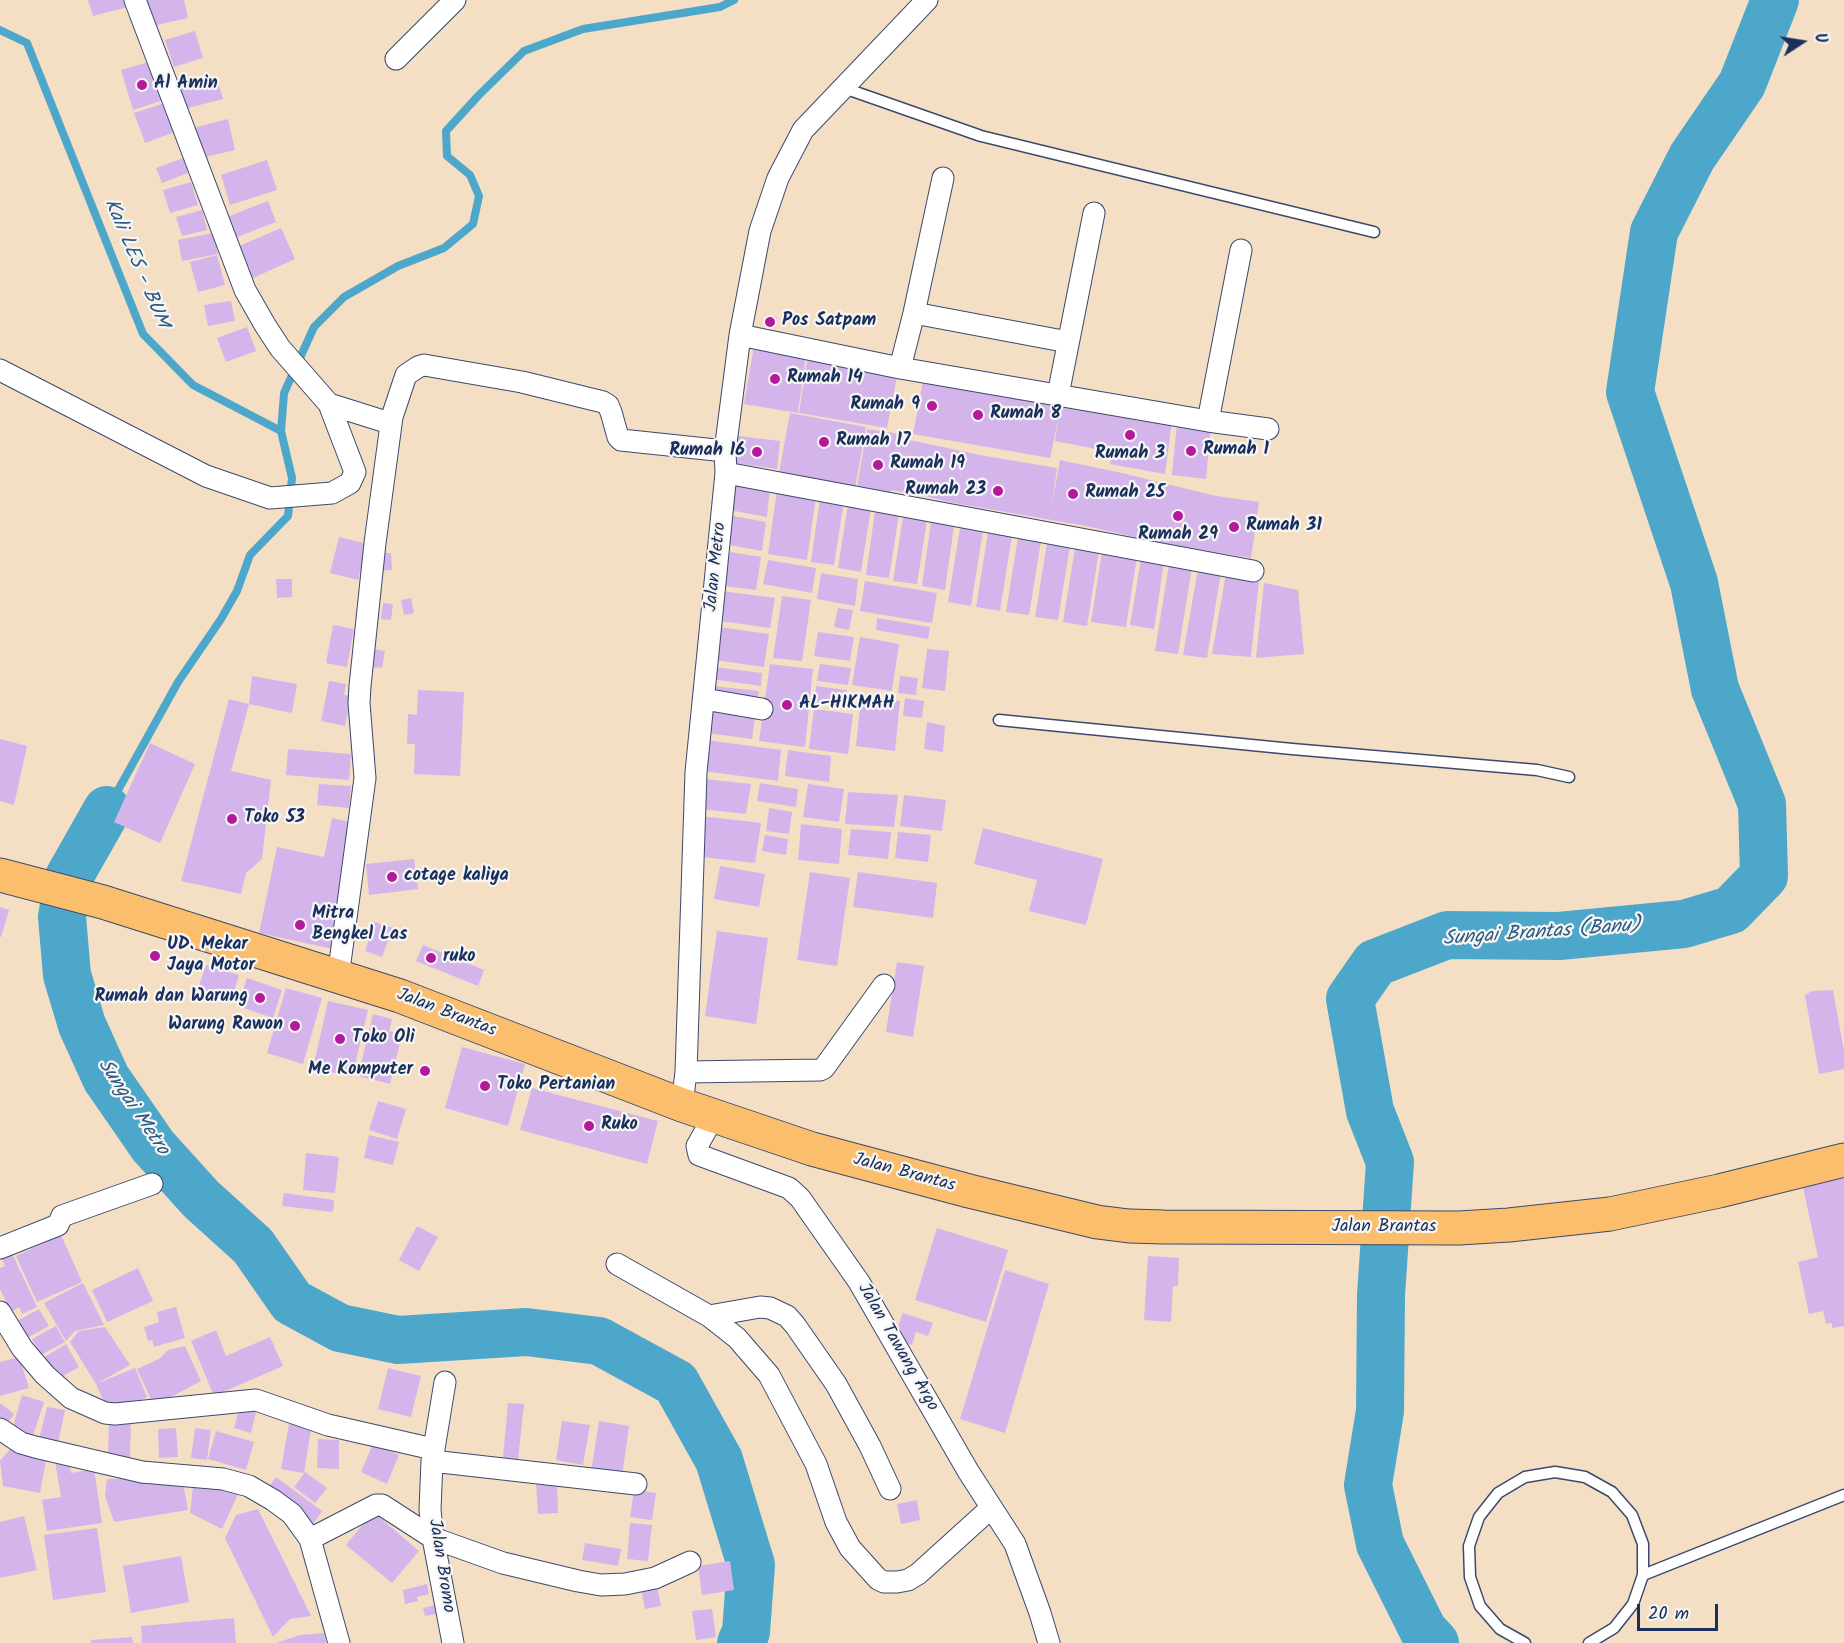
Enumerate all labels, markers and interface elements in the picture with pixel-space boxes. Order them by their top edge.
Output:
north arrow [1772,12,1832,72]
text: U [1807,31,1833,45]
place label: Al Amin [154,74,218,96]
marker: Al Amin [135,78,149,92]
water label: Kali LES - BUM [97,196,173,332]
place label: Pos Satpam [782,311,876,333]
marker: Pos Satpam [763,315,777,329]
place label: Rumah 14 [787,368,863,390]
marker: Rumah 14 [768,372,782,386]
place label: Rumah 9 [850,395,920,417]
marker: Rumah 9 [925,399,939,413]
place label: Rumah 8 [990,404,1061,426]
marker: Rumah 8 [971,408,985,422]
marker: Rumah 3 [1123,428,1137,442]
place label: Rumah 17 [836,431,910,453]
marker: Rumah 17 [817,435,831,449]
place label: Rumah 1 [1203,440,1269,462]
place label: Rumah 16 [669,441,745,463]
place label: Rumah 3 [1095,444,1165,466]
marker: Rumah 1 [1184,444,1198,458]
marker: Rumah 16 [750,445,764,459]
place label: Rumah 19 [890,454,965,476]
marker: Rumah 19 [871,458,885,472]
place label: Rumah 23 [905,480,986,502]
place label: Rumah 25 [1085,483,1165,505]
marker: Rumah 23 [991,484,1005,498]
marker: Rumah 25 [1066,487,1080,501]
marker: Rumah 29 [1171,509,1185,523]
place label: Rumah 31 [1246,516,1322,538]
marker: Rumah 31 [1227,520,1241,534]
street label: Jalan Metro [702,521,732,613]
place label: Rumah 29 [1138,525,1218,547]
place label: AL-HIKMAH [799,694,895,716]
marker: AL-HIKMAH [780,698,794,712]
place label: Toko 53 [244,808,305,830]
marker: Toko 53 [225,812,239,826]
place label: cotage kaliya [404,866,509,888]
marker: cotage kaliya [385,870,399,884]
place label: Mitra Bengkel Las [312,904,407,946]
water label: Sungai Brantas (Banu) [1443,915,1641,953]
marker: Mitra Bengkel Las [293,918,307,932]
place label: UD. Mekar Jaya Motor [167,935,255,978]
place label: ruko [443,947,475,969]
marker: UD. Mekar Jaya Motor [148,949,162,963]
marker: ruko [424,951,438,965]
street label: Jalan Brantas [393,985,499,1043]
place label: Rumah dan Warung [94,987,248,1009]
marker: Rumah dan Warung [253,991,267,1005]
place label: Warung Rawon [168,1015,283,1037]
marker: Warung Rawon [288,1019,302,1033]
place label: Toko Oli [352,1028,415,1050]
marker: Toko Oli [333,1032,347,1046]
water label: Sungai Metro [91,1055,173,1161]
place label: Me Komputer [308,1060,413,1082]
marker: Me Komputer [418,1064,432,1078]
place label: Toko Pertanian [497,1075,615,1097]
marker: Toko Pertanian [478,1079,492,1093]
place label: Ruko [601,1115,638,1137]
marker: Ruko [582,1119,596,1133]
street label: Jalan Brantas [850,1150,958,1198]
street label: Jalan Brantas [1331,1217,1437,1239]
street label: Jalan Tawang Argo [852,1280,942,1416]
street label: Jalan Bromo [422,1518,458,1614]
scale bar [1640,1592,1721,1630]
text: 20 m [1648,1600,1689,1629]

